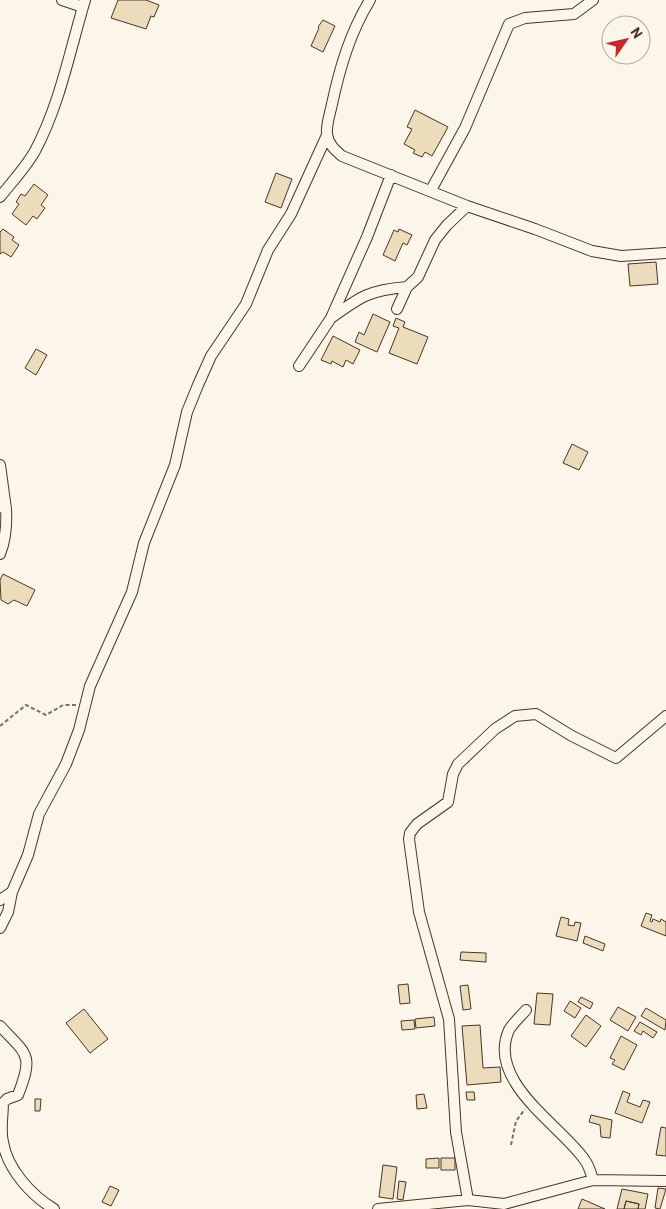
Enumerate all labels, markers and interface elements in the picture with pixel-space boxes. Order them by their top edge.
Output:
north arrow [601,15,651,65]
text: N [628,24,647,41]

